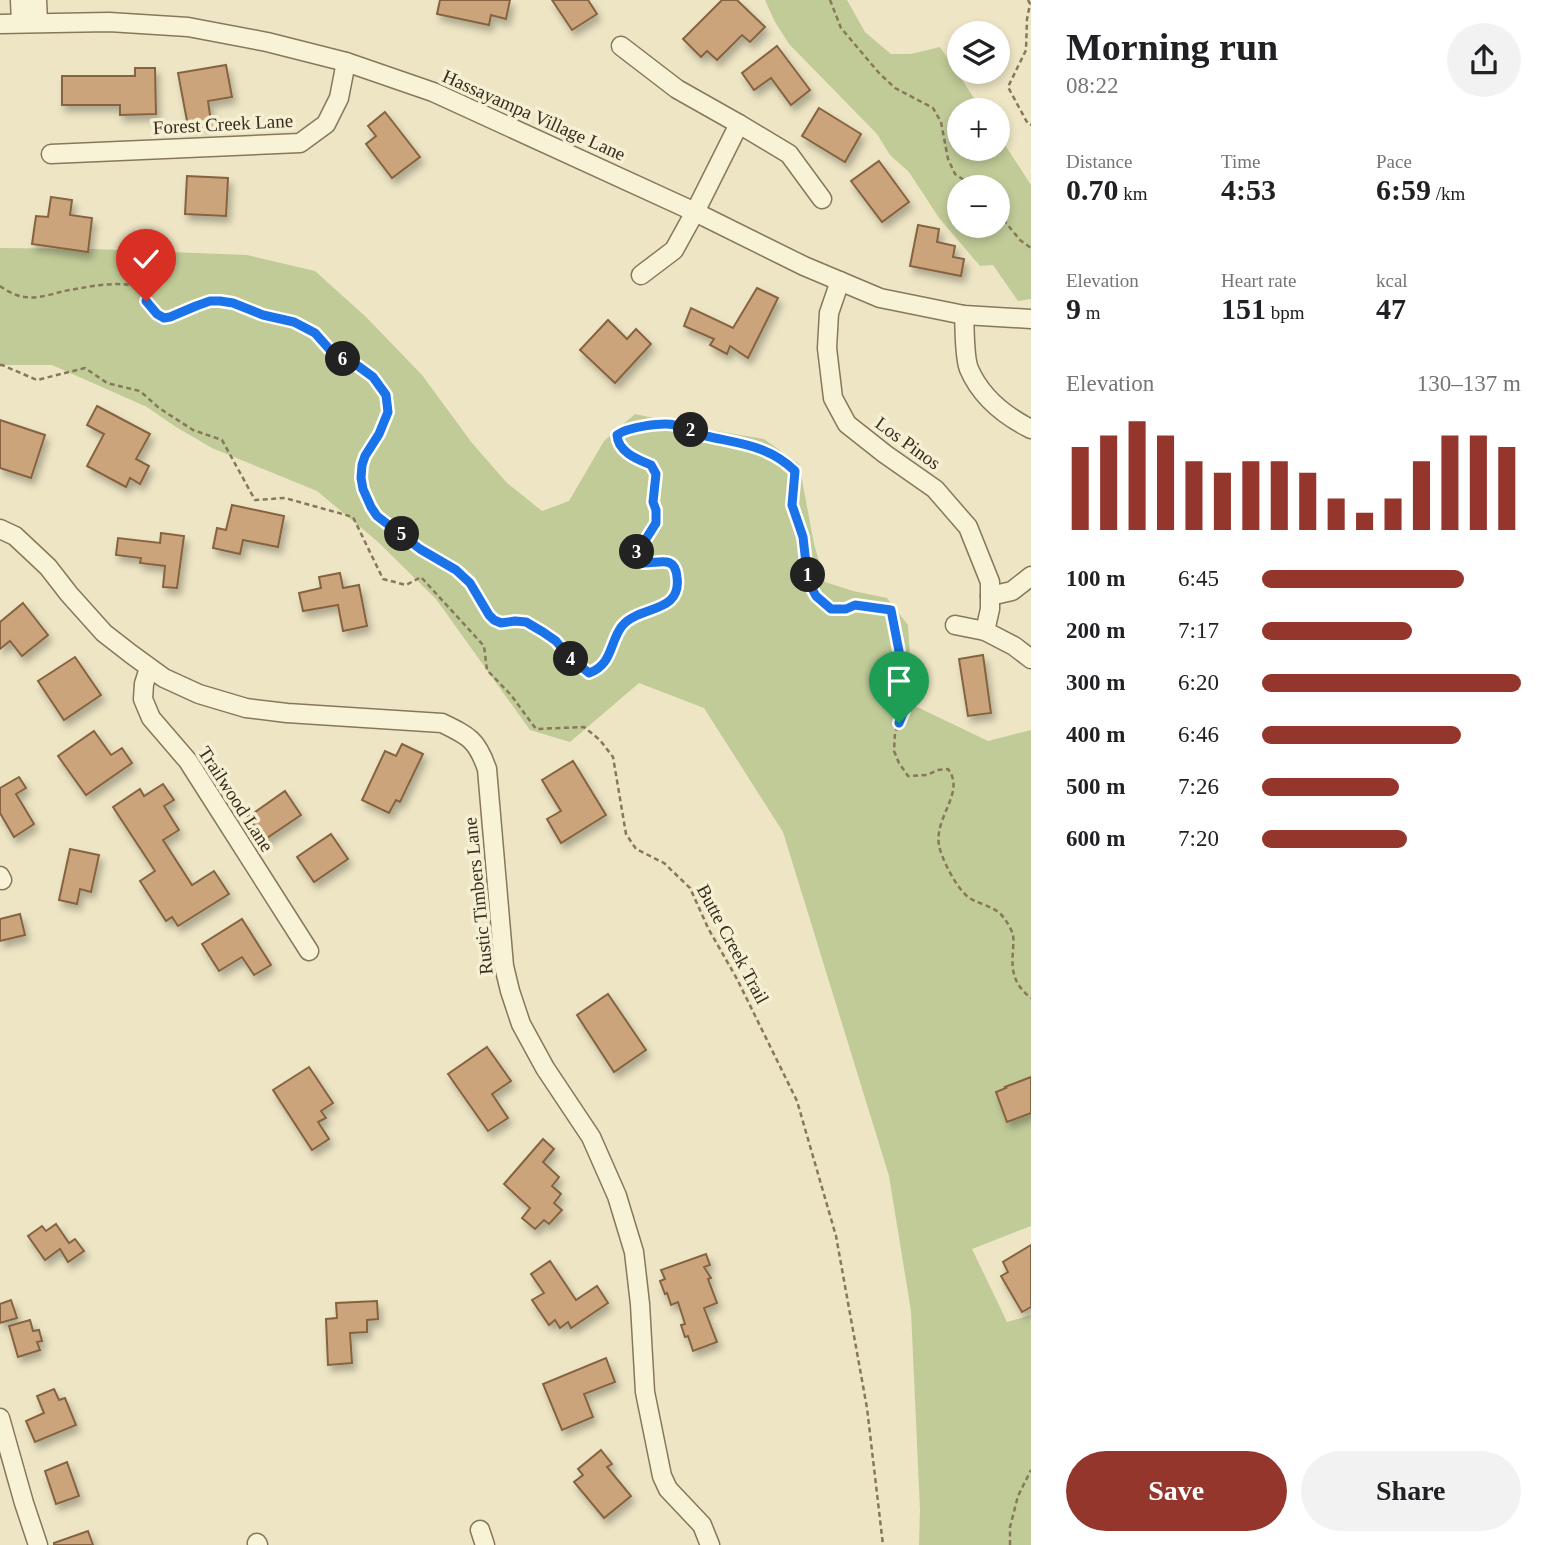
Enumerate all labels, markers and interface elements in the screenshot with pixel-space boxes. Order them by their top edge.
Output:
map controls [947,21,1010,238]
button: layers [947,21,1010,84]
button: share [1447,23,1521,97]
text: Morning run [1066,26,1278,68]
street label: Hassayampa Village Lane [439,65,629,165]
text: 08:22 [1066,73,1118,98]
button: + [947,98,1010,161]
street label: Forest Creek Lane [152,110,294,138]
text: Distance [1066,151,1132,172]
text: Time [1221,151,1260,172]
text: Pace [1376,151,1412,172]
text: 0.70 [1066,173,1119,206]
text: 4:53 [1221,173,1276,206]
text: 6:59 [1376,173,1431,206]
button: − [947,175,1010,238]
text: km [1119,183,1148,204]
text: /km [1431,183,1465,204]
pin [116,229,176,301]
icon: check [127,240,165,278]
text: Elevation [1066,270,1139,291]
text: Heart rate [1221,270,1296,291]
text: kcal [1376,270,1408,291]
text: 9 [1066,292,1081,325]
text: 151 [1221,292,1266,325]
text: 47 [1376,292,1406,325]
text: m [1081,302,1101,323]
text: bpm [1266,302,1305,323]
pin: 6 [326,342,360,376]
text: 6 [338,348,347,369]
text: Elevation [1066,371,1154,396]
text: 130–137 m [1417,371,1521,396]
pin: 2 [674,412,708,448]
street label: Los Pinos [871,412,945,474]
text: 2 [686,419,695,440]
pin: 5 [384,516,420,552]
text: 5 [397,523,406,544]
pin: 3 [620,534,654,570]
text: 3 [632,541,641,562]
pin: 1 [790,558,826,592]
text: 1 [803,564,812,585]
text: 100 m [1066,566,1125,591]
text: 6:45 [1178,566,1219,591]
text: 200 m [1066,618,1125,643]
text: 7:17 [1178,618,1219,643]
pin: 4 [554,642,588,676]
text: 4 [566,648,575,669]
pin [869,651,929,723]
icon: arrive [880,662,918,700]
text: 300 m [1066,670,1125,695]
text: 6:20 [1178,670,1219,695]
text: 400 m [1066,722,1125,747]
text: 6:46 [1178,722,1219,747]
street label: Trailwood Lane [194,742,278,856]
text: 500 m [1066,774,1125,799]
text: 7:26 [1178,774,1219,799]
street label: Rustic Timbers Lane [459,816,497,976]
text: 600 m [1066,826,1125,851]
text: 7:20 [1178,826,1219,851]
street label: Butte Creek Trail [693,881,773,1007]
button: Save [1066,1451,1287,1531]
button: Share [1301,1451,1521,1531]

